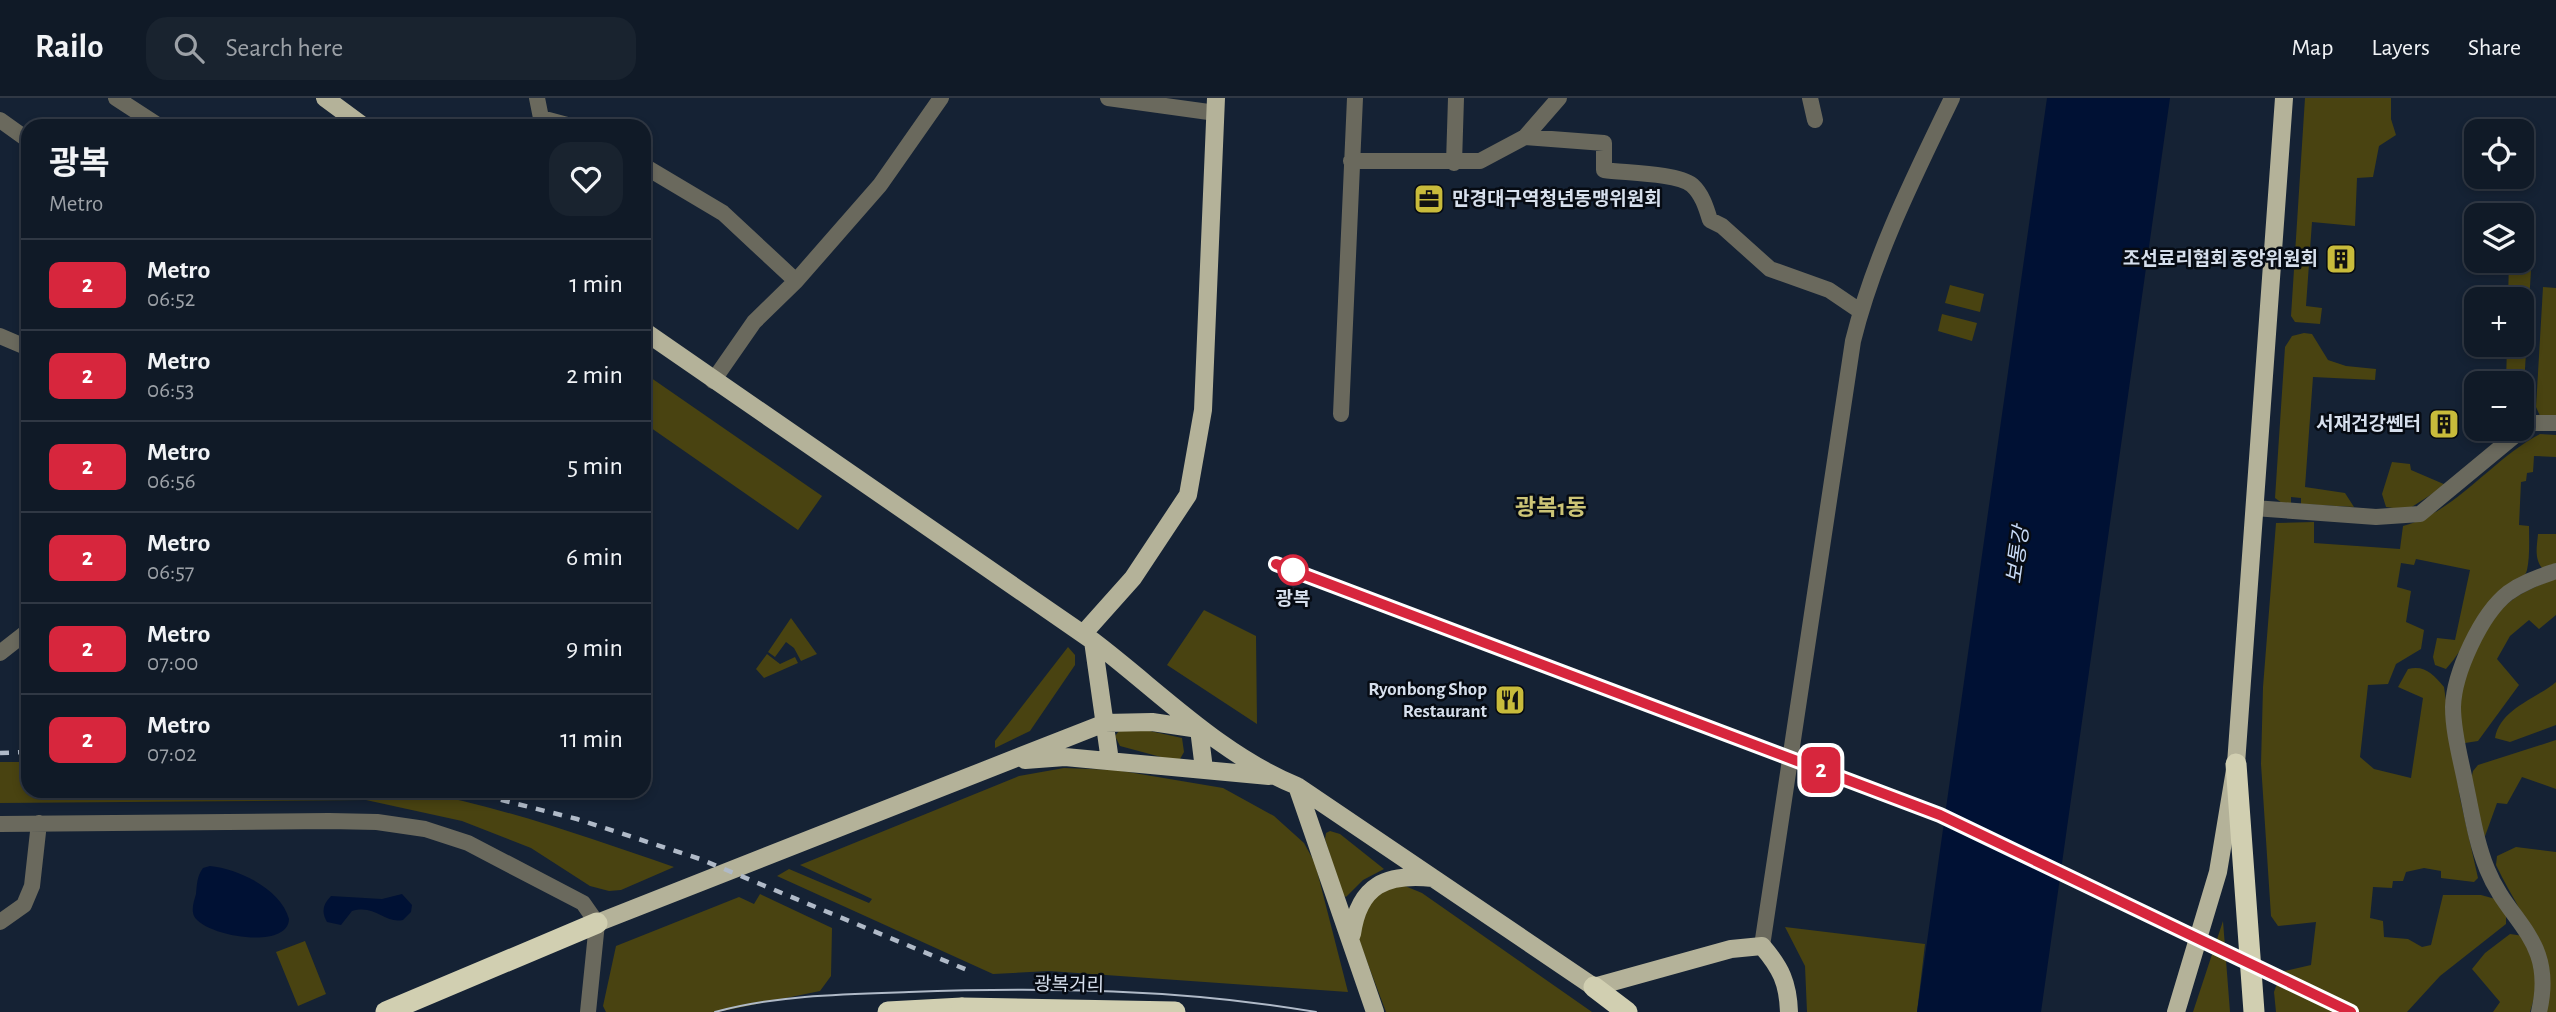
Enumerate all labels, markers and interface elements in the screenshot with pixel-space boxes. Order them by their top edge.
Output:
search box [146,17,636,80]
icon: search [170,29,208,67]
text: Railo [35,31,104,64]
text: Search here [226,35,343,61]
text: Map [2291,36,2333,60]
text: Layers [2371,36,2430,60]
text: Share [2468,36,2521,60]
map controls [2464,119,2534,441]
button: locate [2464,119,2534,189]
button: heart [549,142,623,216]
text: 광복 [49,148,110,181]
office icon: 만경대구역청년동맹위원회 [1412,182,1446,216]
place label: 만경대구역청년동맹위원회 [1452,189,1662,209]
text: Metro [49,193,103,216]
button: layers [2464,203,2534,273]
building icon: 조선료리협회 중앙위원회 [2324,242,2358,276]
place label: 조선료리협회 중앙위원회 [2123,249,2318,269]
text: Metro [147,257,210,283]
text: 1 min [569,271,623,297]
text: 2 [82,273,93,297]
button: + [2464,287,2534,357]
text: 06:52 [147,288,195,311]
text: Metro [147,348,210,374]
text: 2 min [566,362,623,388]
text: 2 [82,364,93,388]
button: − [2464,371,2534,441]
text: 06:53 [147,379,194,402]
building icon: 서재건강쎈터 [2427,407,2461,441]
place label: 서재건강쎈터 [2316,414,2421,434]
text: Metro [147,439,210,465]
text: 5 min [567,453,623,479]
text: 2 [82,455,93,479]
text: 06:56 [147,470,196,493]
district label: 광복1동 [1515,495,1587,520]
water label: 보통강 [2003,522,2033,585]
text: Metro [147,530,210,556]
text: 6 min [566,544,623,570]
text: 2 [82,546,93,570]
marker: 광복 [1278,555,1308,585]
text: 06:57 [147,561,194,584]
place label: 광복 [1276,589,1310,609]
text: Metro [147,621,210,647]
text: 9 min [566,635,623,661]
text: 2 [82,637,93,661]
text: 07:00 [147,652,198,675]
place label: Ryonbong Shop Restaurant [1368,680,1488,721]
restaurant icon: Ryonbong Shop Restaurant [1493,683,1527,717]
text: Metro [147,712,210,738]
text: 11 min [560,726,623,752]
text: 2 [82,728,93,752]
text: 07:02 [147,743,197,766]
line badge: 2 [1798,747,1844,793]
text: 2 [1815,758,1827,782]
street label: 광복거리 [1034,974,1104,995]

